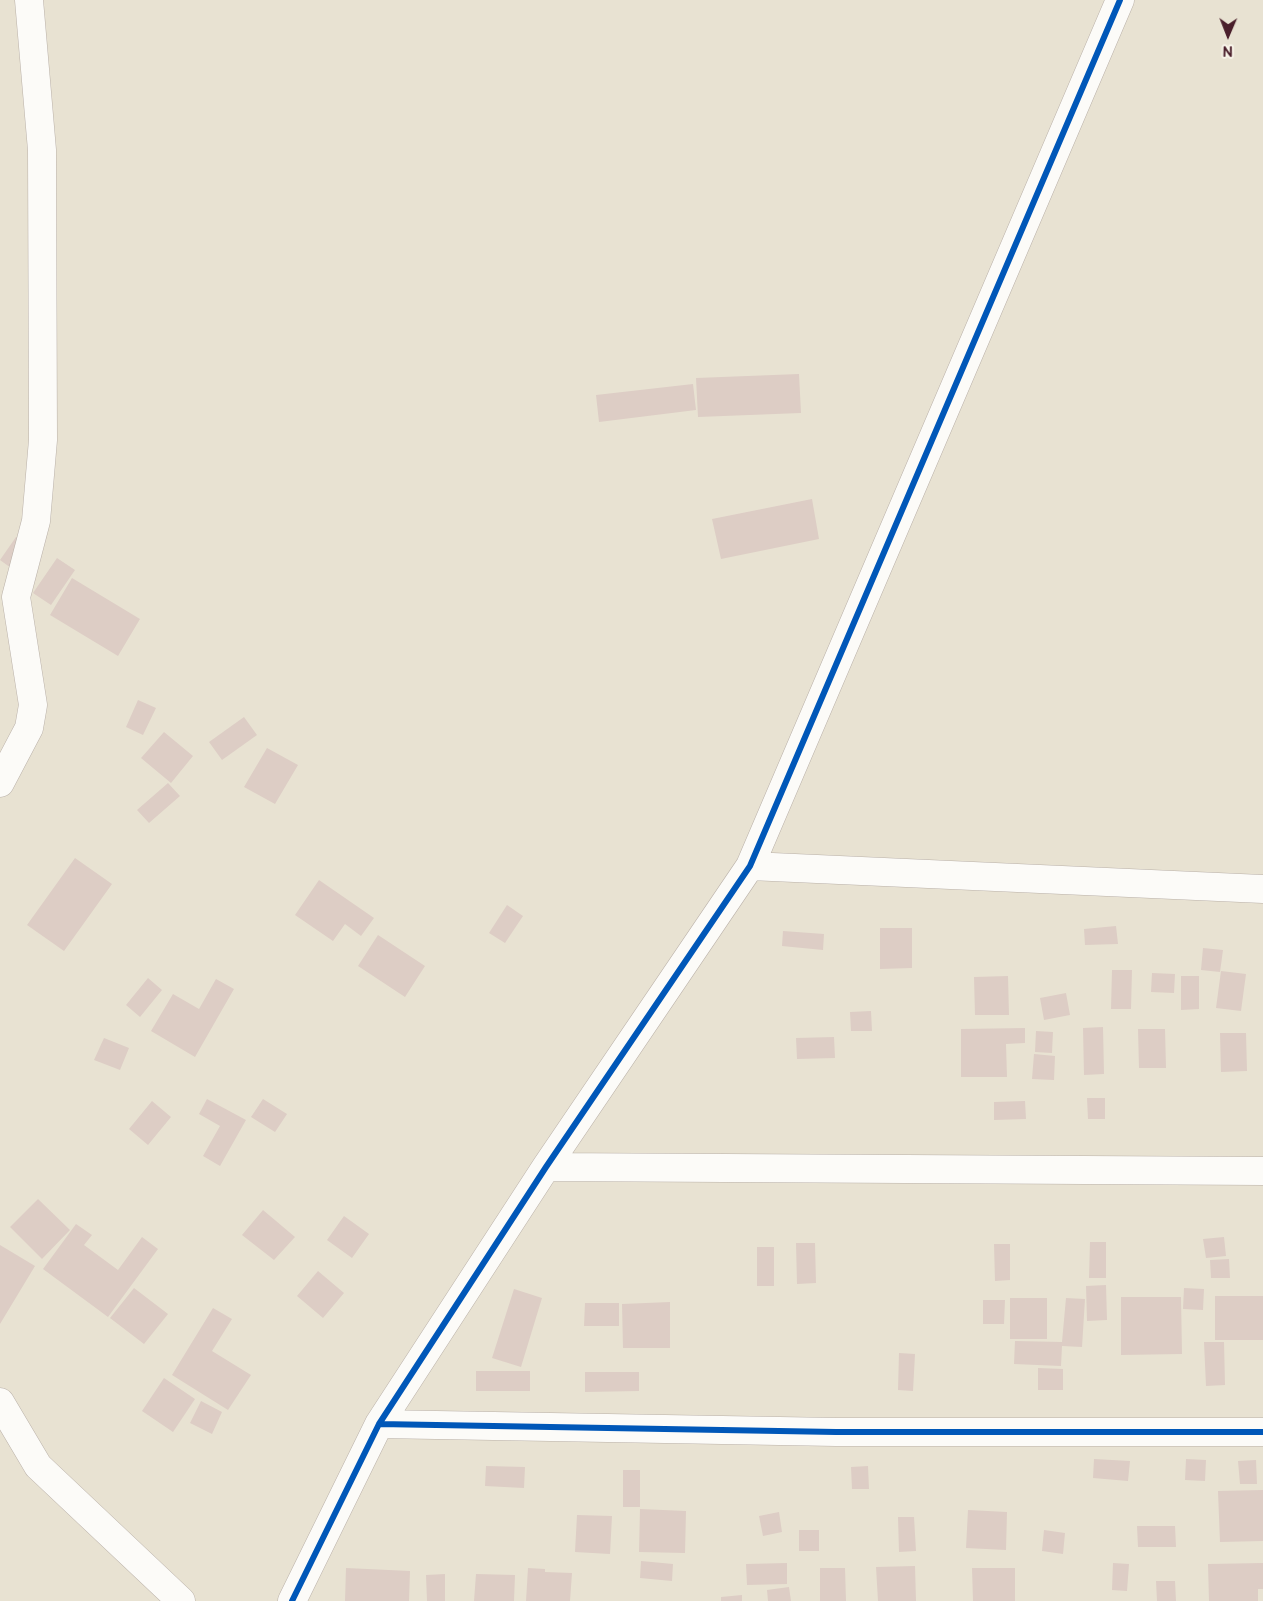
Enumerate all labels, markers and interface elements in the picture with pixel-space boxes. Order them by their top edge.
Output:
north arrow [1203,10,1253,60]
text: N [1222,42,1233,59]

